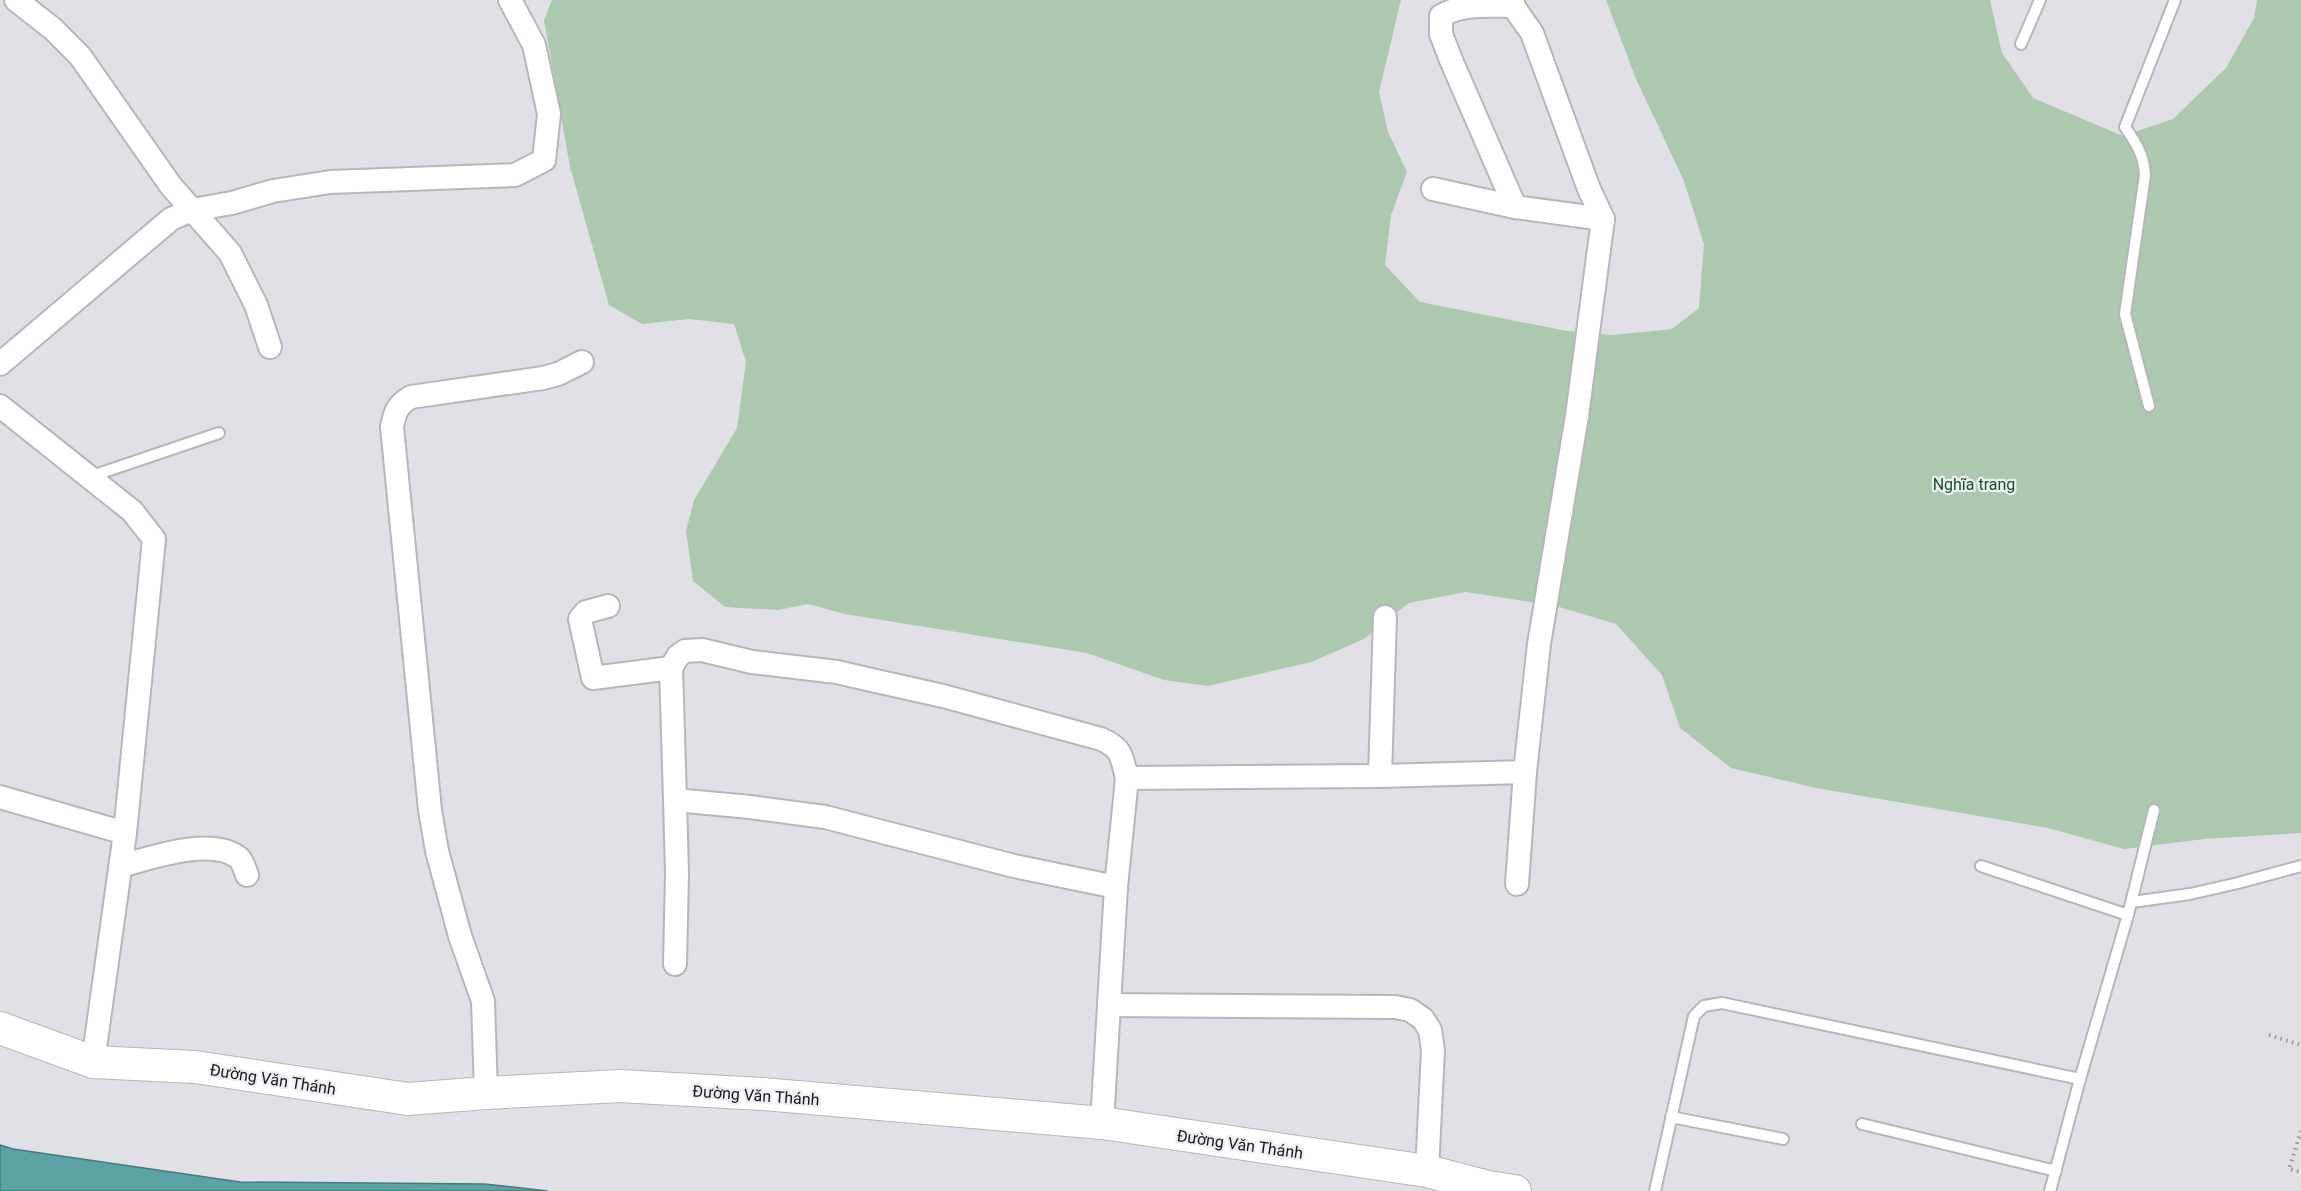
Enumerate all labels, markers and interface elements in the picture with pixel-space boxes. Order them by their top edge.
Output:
park label: Nghĩa trang [1933,475,2015,494]
street label: Đường Văn Thánh [209,1060,337,1099]
street label: Đường Văn Thánh [692,1082,820,1109]
street label: Đường Văn Thánh [1176,1126,1304,1163]

